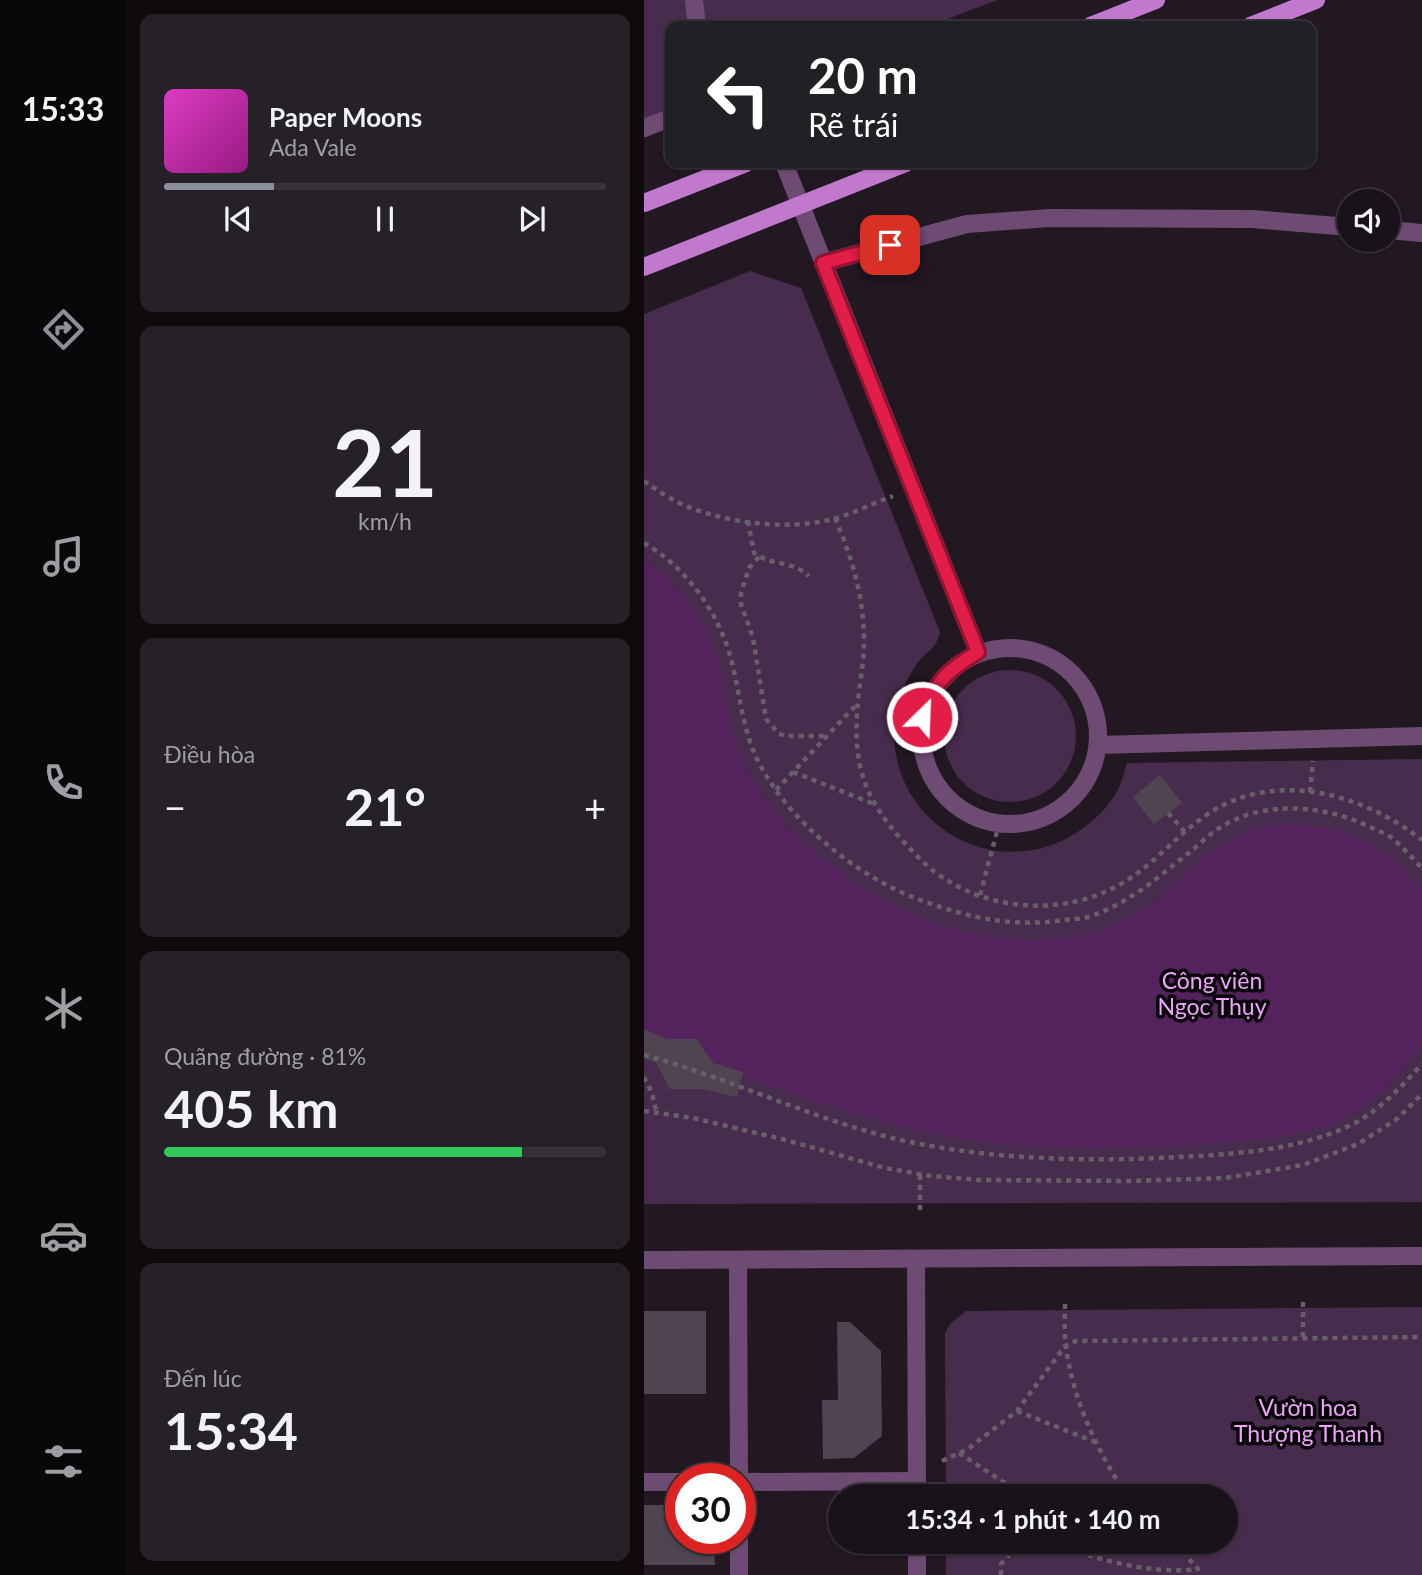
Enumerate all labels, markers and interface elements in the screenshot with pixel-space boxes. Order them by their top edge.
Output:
text: 20 m [808,46,918,104]
icon: left [693,49,784,140]
text: 15:33 [22,89,104,128]
text: Paper Moons [269,101,422,133]
text: Rẽ trái [808,105,899,144]
text: Ada Vale [269,133,357,161]
map controls [1337,189,1400,252]
button: sound [1337,189,1400,252]
icon: previous [219,200,257,238]
icon: pause [366,200,404,238]
icon: next [513,200,551,238]
pin [860,215,920,275]
icon: arrive [871,226,909,264]
icon: directions [39,305,88,354]
text: 21 [332,407,438,516]
text: km/h [358,507,412,535]
icon: music [39,532,88,581]
position arrow [885,680,959,754]
text: Điều hòa [164,740,255,768]
icon: phone [39,758,88,807]
text: 21° [344,775,426,837]
text: − [164,784,186,830]
text: + [584,784,606,830]
park label: Công viên Ngọc Thụy [1157,966,1267,1020]
icon: climate [39,984,88,1033]
text: Quãng đường · 81% [164,1042,366,1070]
text: 405 km [164,1077,338,1139]
icon: car [39,1211,88,1260]
text: Đến lúc [164,1364,242,1392]
park label: Vườn hoa Thượng Thanh [1234,1393,1382,1447]
text: 15:34 [164,1399,298,1461]
icon: filters [39,1437,88,1486]
speed limit sign: 30 [665,1463,756,1554]
text: 15:34 · 1 phút · 140 m [905,1503,1161,1535]

